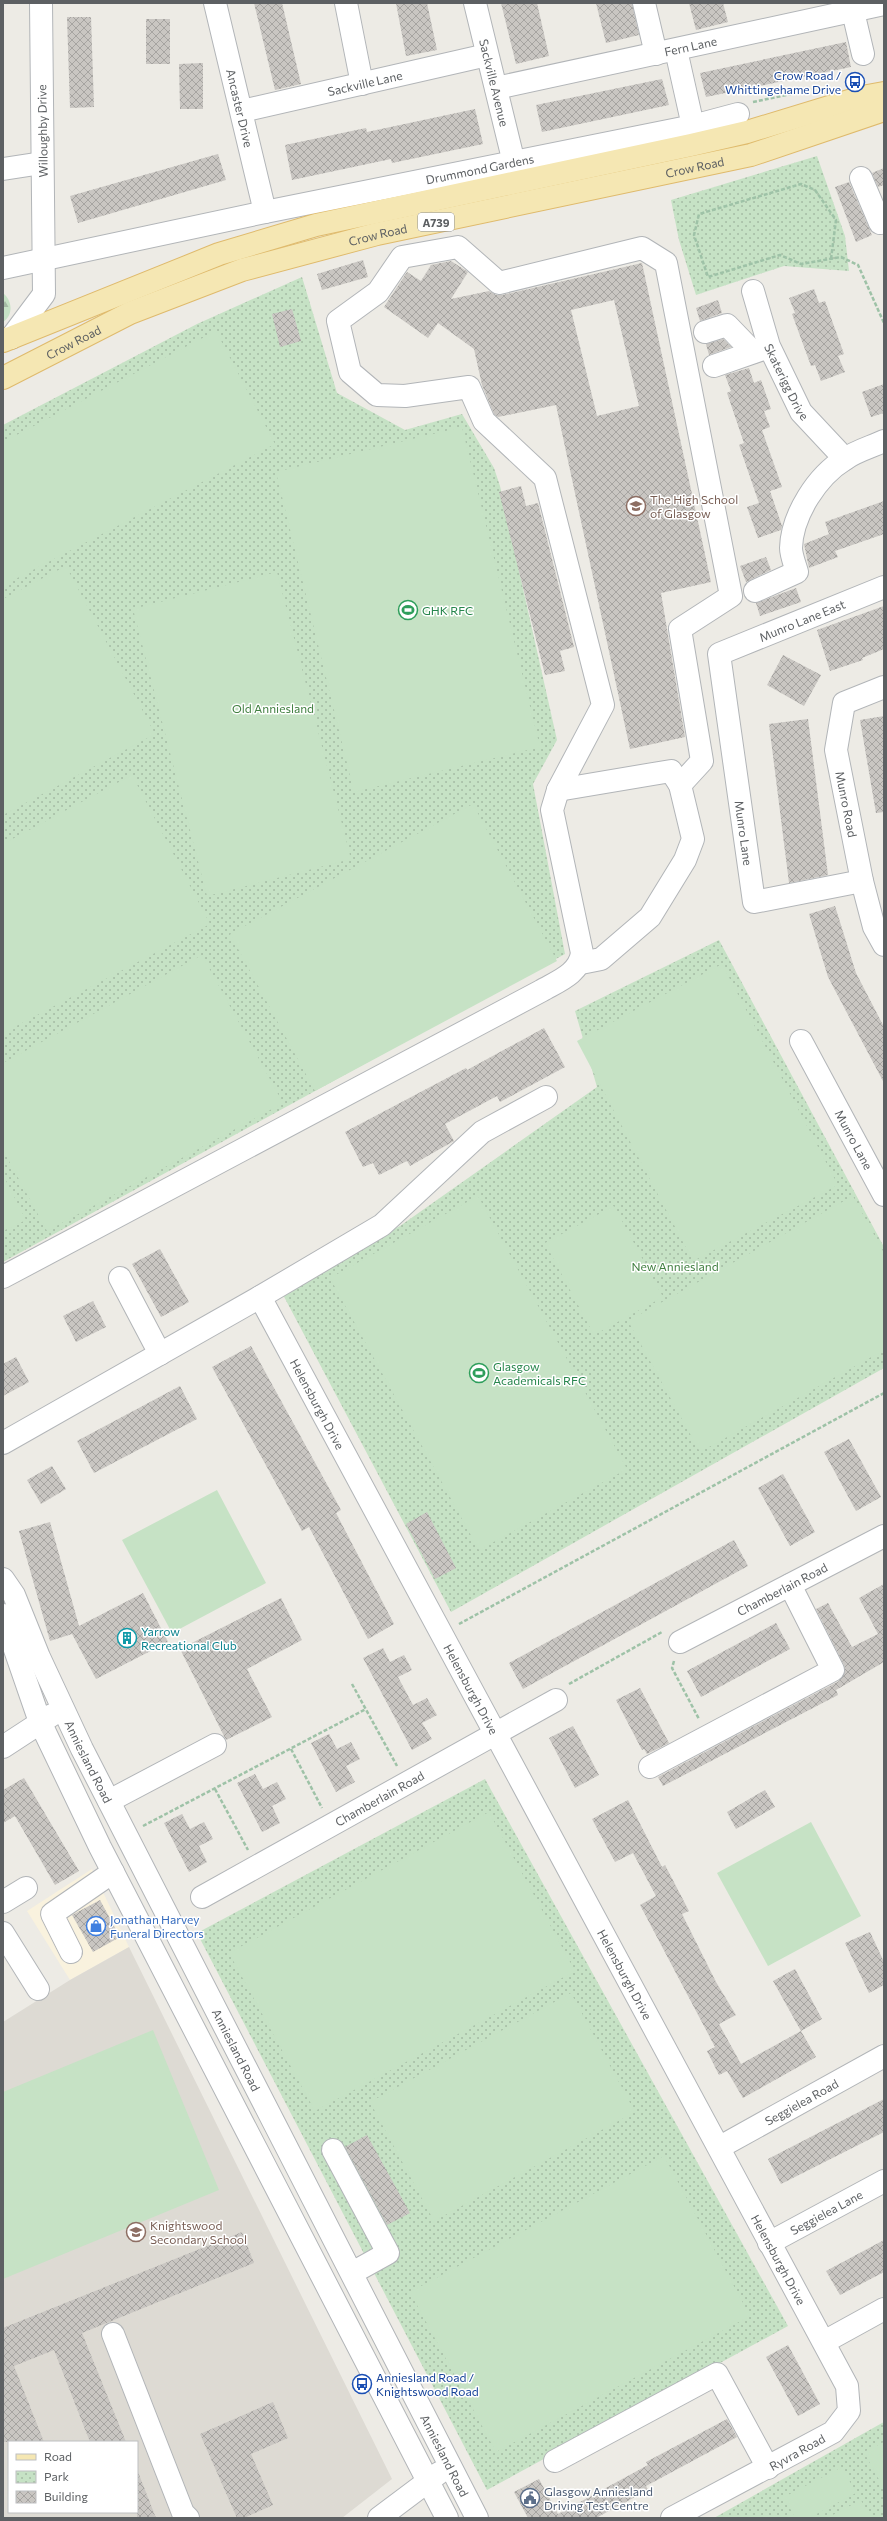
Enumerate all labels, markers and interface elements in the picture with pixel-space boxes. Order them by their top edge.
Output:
street label: Fern Lane [663,33,718,58]
street label: Sackville Avenue [477,37,512,128]
street label: Ancaster Drive [224,67,256,149]
street label: Sackville Lane [326,68,404,98]
place label: Crow Road / Whittingehame Drive [725,68,841,96]
bus stop icon: Crow Road / Whittingehame Drive [844,71,866,93]
street label: Willoughby Drive [34,84,50,178]
street label: Drummond Gardens [425,151,535,187]
street label: Crow Road [664,154,725,180]
road number: A739 [418,213,454,231]
street label: Crow Road [347,221,408,248]
street label: Crow Road [44,322,103,362]
street label: Skaterigg Drive [762,341,812,423]
place label: The High School of Glasgow [650,492,738,520]
school or university icon: The High School of Glasgow [625,495,647,517]
street label: Munro Lane East [757,597,847,644]
sports icon: GHK RFC [397,599,419,621]
place label: GHK RFC [422,603,473,617]
park label: Old Anniesland [232,701,314,715]
street label: Munro Road [833,770,860,839]
street label: Munro Lane [733,800,755,866]
street label: Munro Lane [832,1107,876,1172]
park label: New Anniesland [631,1259,719,1273]
street label: Helensburgh Drive [288,1356,348,1451]
place label: Glasgow Academicals RFC [493,1359,586,1387]
sports icon: Glasgow Academicals RFC [468,1362,490,1384]
street label: Chamberlain Road [735,1560,830,1618]
place label: Yarrow Recreational Club [141,1624,237,1652]
building icon: Yarrow Recreational Club [116,1627,138,1649]
street label: Helensburgh Drive [441,1642,501,1737]
street label: Anniesland Road [63,1718,115,1805]
street label: Chamberlain Road [332,1768,426,1829]
place label: Jonathan Harvey Funeral Directors [110,1912,204,1940]
shop icon: Jonathan Harvey Funeral Directors [85,1915,107,1937]
street label: Helensburgh Drive [595,1927,655,2022]
street label: Anniesland Road [210,2006,263,2093]
street label: Seggielea Road [762,2076,841,2128]
street label: Seggielea Lane [788,2187,865,2237]
street label: Helensburgh Drive [749,2212,809,2307]
place label: Knightswood Secondary School [150,2218,247,2246]
school or university icon: Knightswood Secondary School [125,2221,147,2243]
place label: Anniesland Road / Knightswood Road [376,2370,479,2398]
bus stop icon: Anniesland Road / Knightswood Road [351,2373,373,2395]
street label: Anniesland Road [418,2412,472,2499]
street label: Ryvra Road [767,2431,827,2473]
legend [8,2441,138,2513]
text: Road [44,2449,72,2463]
text: Park [44,2469,70,2483]
place label: Glasgow Anniesland Driving Test Centre [544,2484,653,2512]
public building icon: Glasgow Anniesland Driving Test Centre [519,2487,541,2509]
text: Building [44,2489,88,2503]

